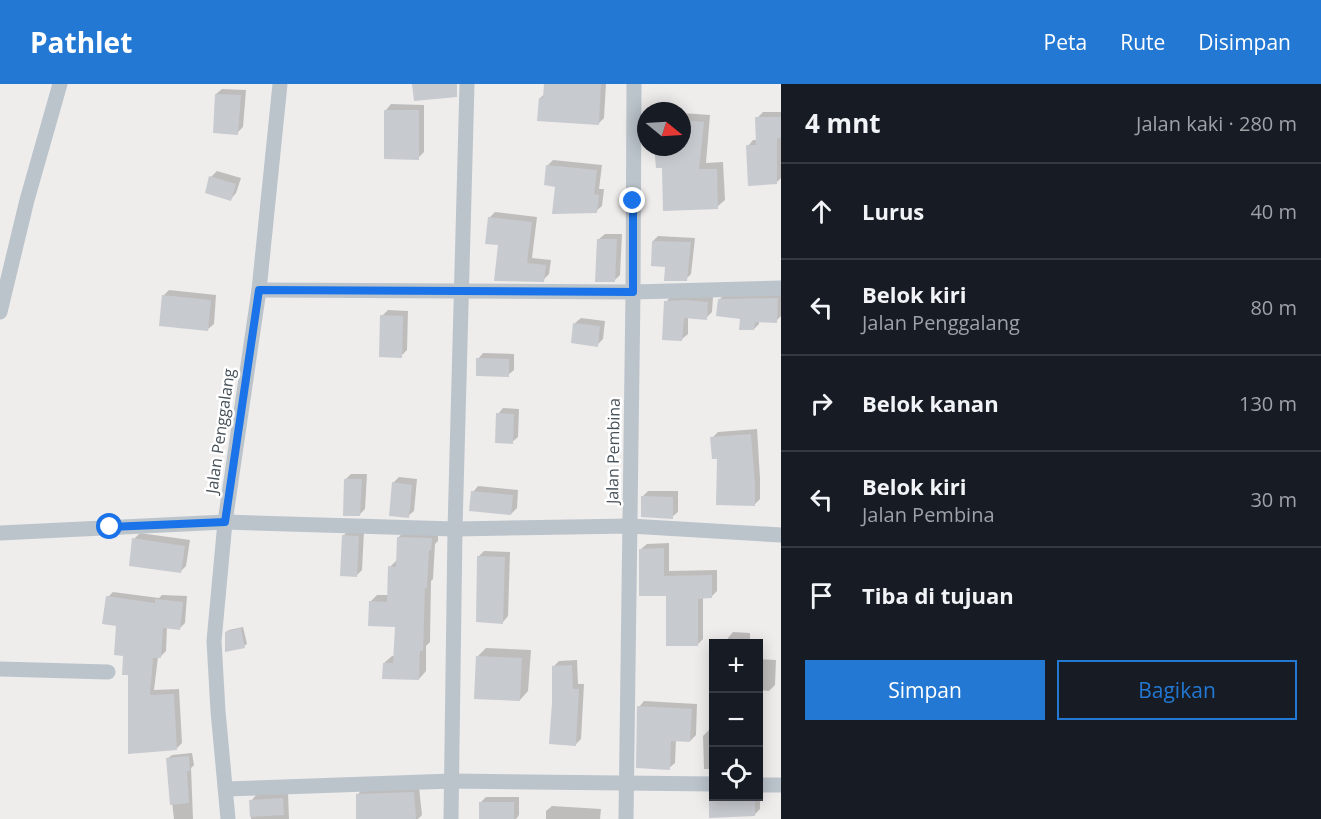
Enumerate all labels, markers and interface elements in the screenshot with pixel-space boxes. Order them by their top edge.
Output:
text: Pathlet [30,23,132,61]
text: Peta [1044,28,1087,56]
text: Rute [1120,28,1165,56]
text: Disimpan [1198,28,1291,56]
north arrow [637,102,691,156]
text: 4 mnt [805,105,881,141]
text: Jalan kaki · 280 m [1136,110,1297,137]
route end [619,187,645,213]
icon: ahead [805,195,838,228]
text: Lurus [862,196,924,226]
text: 40 m [1250,198,1297,225]
text: Belok kiri [862,279,967,309]
icon: left [805,291,838,324]
text: 80 m [1250,294,1297,321]
text: Jalan Penggalang [862,309,1020,336]
street label: Jalan Penggalang [200,367,240,497]
icon: right [805,387,838,420]
text: Belok kanan [862,388,999,418]
text: 130 m [1239,390,1297,417]
street label: Jalan Pembina [601,398,625,506]
text: Belok kiri [862,471,967,501]
icon: left [805,483,838,516]
text: 30 m [1250,486,1297,513]
text: Jalan Pembina [862,501,995,528]
route start [96,513,122,539]
icon: arrive [805,579,838,612]
text: Tiba di tujuan [862,580,1014,610]
map controls [709,639,763,801]
button: + [709,639,763,693]
button: Simpan [805,660,1045,720]
button: Bagikan [1057,660,1297,720]
button: − [709,693,763,747]
button: locate [709,747,763,801]

